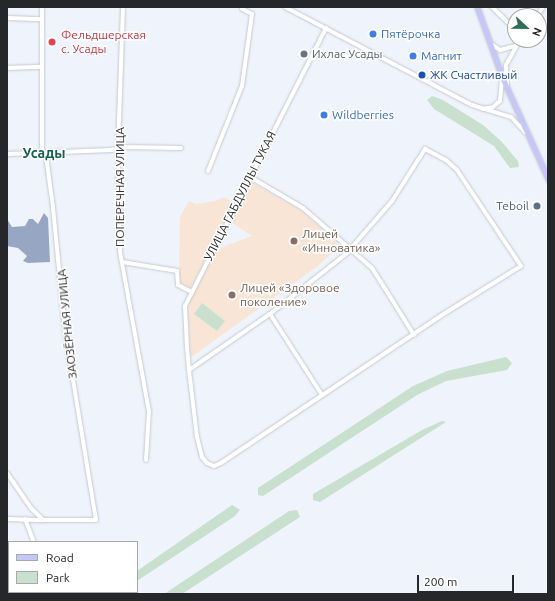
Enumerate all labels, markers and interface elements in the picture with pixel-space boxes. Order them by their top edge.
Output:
north arrow [507,8,547,48]
text: N [530,26,544,38]
place label: Пятёрочка [381,27,440,41]
place label: Фельдшерская с. Усады [61,28,146,56]
marker: Пятёрочка [368,29,378,39]
marker: Фельдшерская с. Усады [46,36,58,48]
place label: Ихлас Усады [312,47,382,61]
marker: Ихлас Усады [299,49,309,59]
place label: Магнит [421,49,462,63]
marker: Магнит [408,51,418,61]
place label: ЖК Счастливый [430,68,517,82]
marker: ЖК Счастливый [417,70,427,80]
place label: Wildberries [332,108,394,122]
marker: Wildberries [319,110,329,120]
street label: ПОПЕРЕЧНАЯ УЛИЦА [113,127,127,247]
street label: УЛИЦА ГАБДУЛЛЫ ТУКАЯ [201,129,279,263]
district label: Усады [22,145,66,161]
place label: Teboil [496,199,529,213]
marker: Teboil [532,201,542,211]
place label: Лицей «Инноватика» [302,227,380,255]
marker: Лицей «Инноватика» [289,236,299,246]
street label: ЗАОЗЁРНАЯ УЛИЦА [54,268,80,380]
place label: Лицей «Здоровое поколение» [240,281,340,309]
marker: Лицей «Здоровое поколение» [227,290,237,300]
legend [8,541,138,593]
text: Road [46,551,74,564]
scale bar [419,567,516,593]
text: Park [46,571,70,584]
text: 200 m [424,575,457,588]

